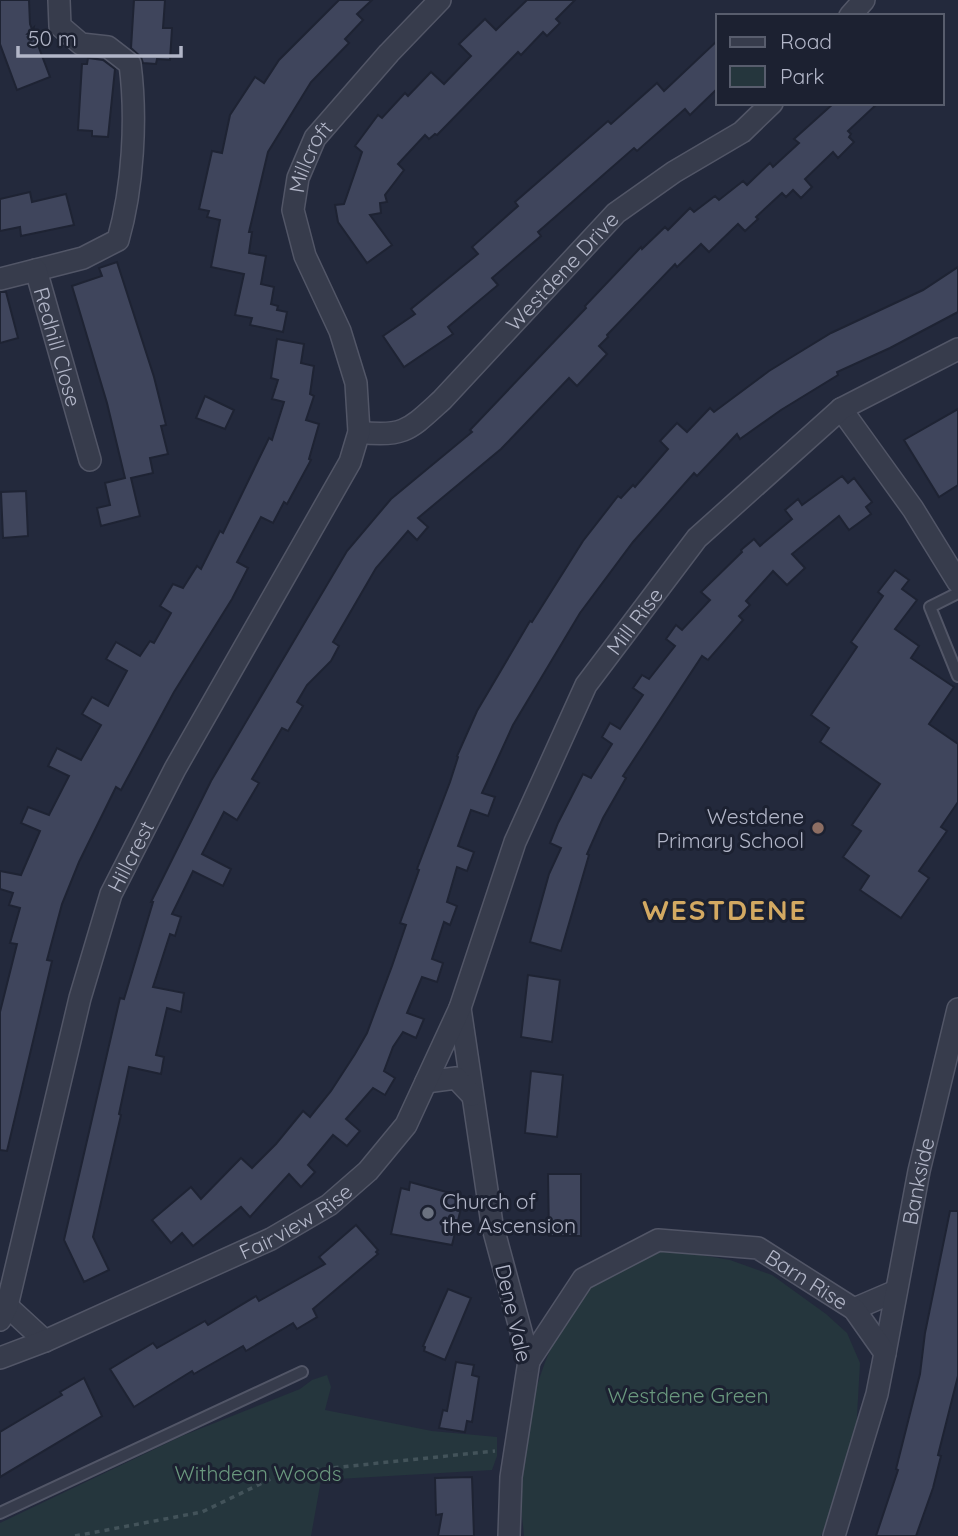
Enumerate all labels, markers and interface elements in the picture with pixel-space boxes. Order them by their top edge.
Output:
scale bar [18,14,180,58]
legend [716,14,944,105]
text: 50 m [28,25,77,51]
text: Road [780,28,832,54]
text: Park [780,63,824,89]
street label: Millcroft [283,115,337,195]
street label: Westdene Drive [500,206,624,336]
street label: Redhill Close [28,284,87,410]
street label: Mill Rise [601,582,668,660]
place label: Westdene Primary School [656,803,804,853]
street label: Hillcrest [101,816,159,896]
marker: Westdene Primary School [810,820,826,836]
district label: WESTDENE [642,892,808,927]
street label: Bankside [896,1135,940,1227]
street label: Fairview Rise [235,1178,357,1265]
place label: Church of the Ascension [442,1188,576,1238]
marker: Church of the Ascension [420,1205,436,1221]
street label: Barn Rise [761,1243,853,1315]
street label: Dene Vale [490,1261,538,1365]
park label: Westdene Green [607,1382,769,1408]
park label: Withdean Woods [174,1460,342,1486]

